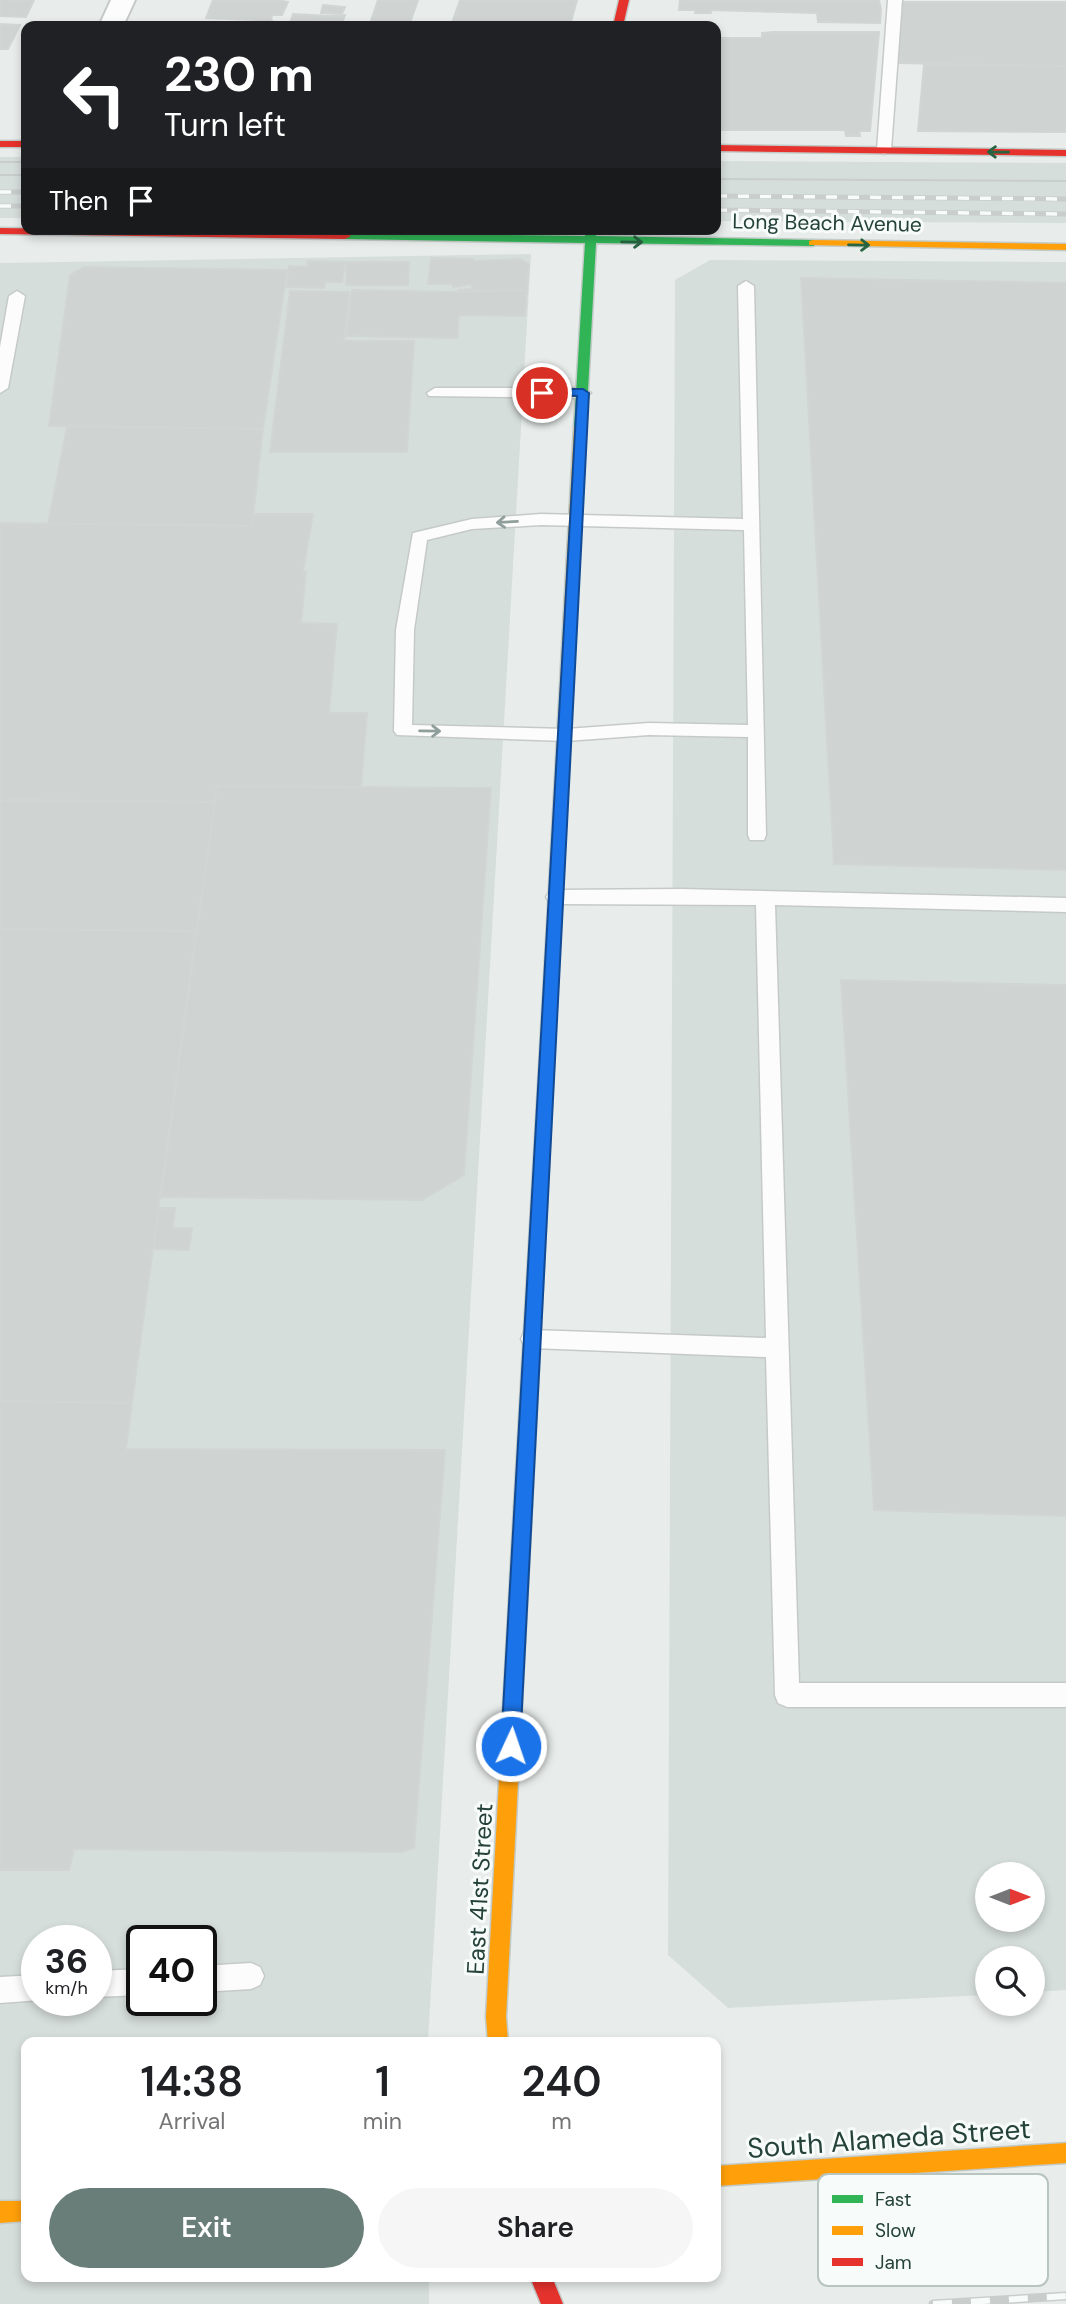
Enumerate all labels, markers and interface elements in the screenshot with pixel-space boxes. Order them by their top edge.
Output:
text: 230 m [164,42,314,106]
icon: left [49,49,140,140]
text: Turn left [164,104,286,146]
one-way arrow [987,145,1010,159]
icon: arrive [122,182,160,220]
text: Then [49,184,108,218]
street label: Long Beach Avenue [732,207,922,239]
one-way arrow [620,235,643,249]
one-way arrow [847,238,870,252]
pin [512,363,572,423]
icon: arrive [523,374,561,412]
one-way arrow [497,516,519,529]
one-way arrow [418,724,441,738]
position arrow [474,1709,548,1783]
street label: East 41st Street [460,1803,499,1975]
north arrow [975,1862,1045,1932]
map controls [975,1862,1045,2016]
speed limit sign: 40 [126,1925,217,2016]
text: 36 [45,1938,88,1984]
button: search [975,1946,1045,2016]
text: km/h [45,1976,88,2000]
text: 14:38 [140,2054,243,2109]
text: 1 [375,2054,390,2109]
text: 240 [522,2054,601,2109]
text: Arrival [158,2106,225,2136]
text: min [363,2106,402,2136]
text: m [551,2106,572,2136]
street label: South Alameda Street [746,2110,1032,2167]
legend [818,2174,1048,2286]
text: Fast [875,2187,911,2212]
button: Exit [49,2188,364,2268]
button: Share [378,2188,693,2268]
text: Slow [875,2218,916,2243]
text: Jam [875,2250,912,2275]

